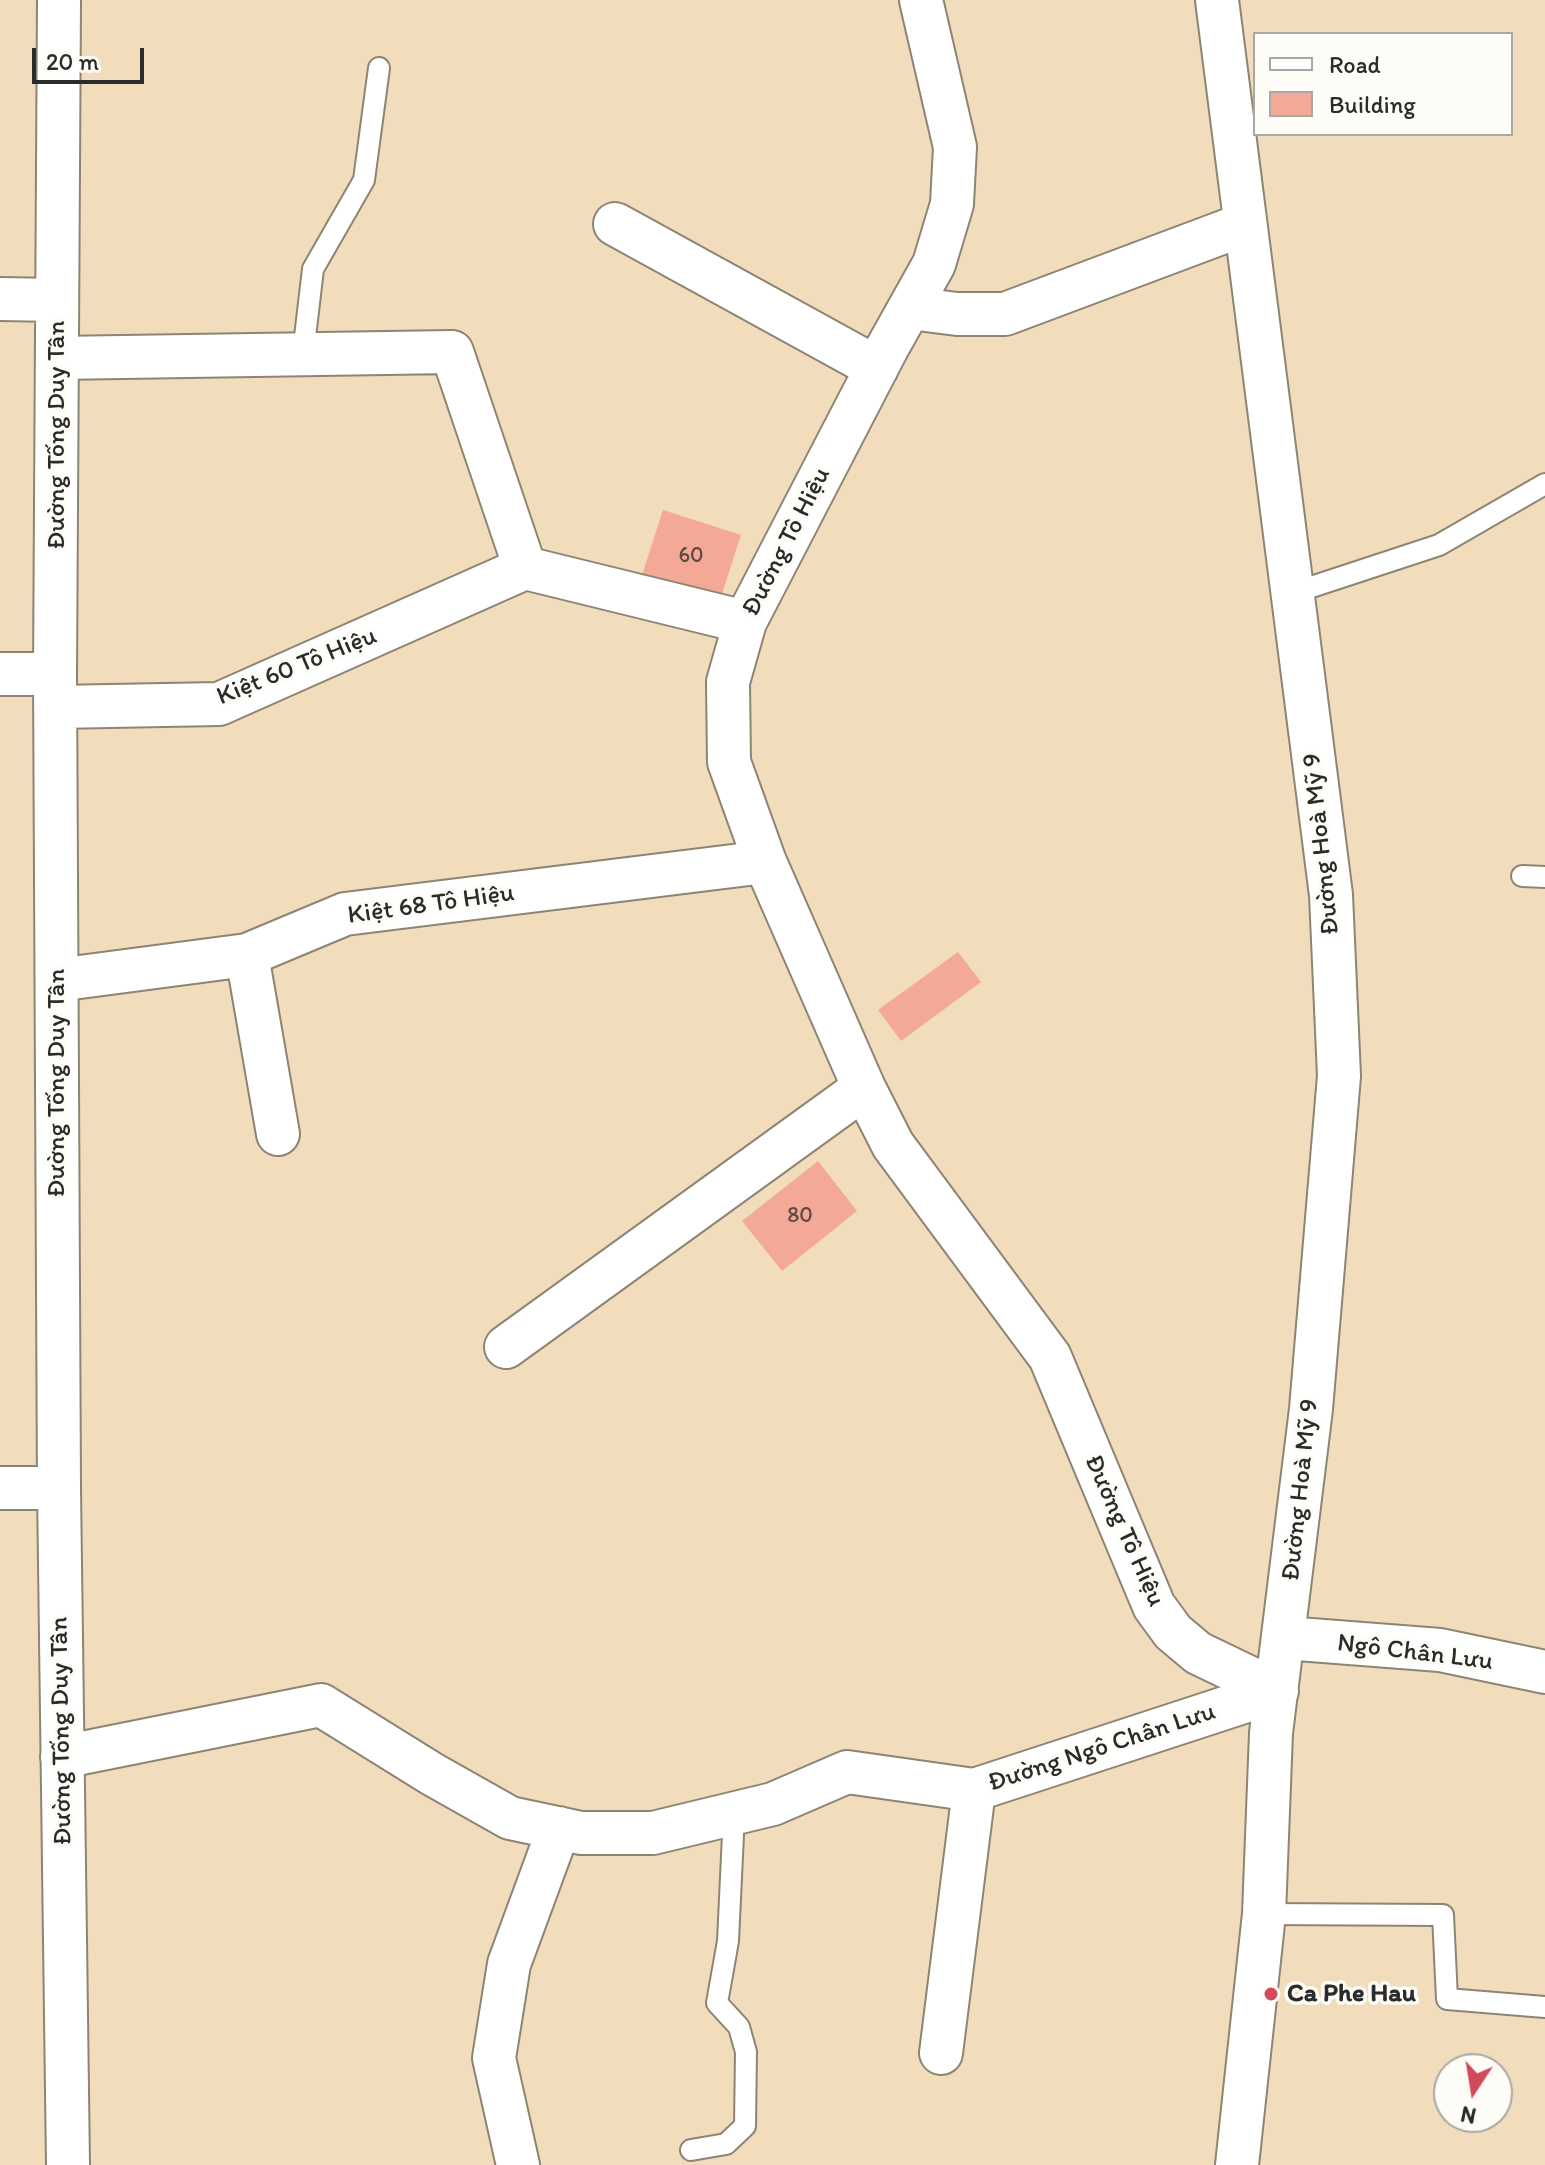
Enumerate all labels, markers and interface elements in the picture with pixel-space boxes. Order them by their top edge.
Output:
scale bar [36,32,148,82]
legend [1253,32,1513,136]
text: 20 m [46,47,99,76]
text: Road [1329,50,1381,79]
text: Building [1329,90,1416,119]
street label: Đường Tống Duy Tân [41,321,73,549]
street label: Đường Tô Hiệu [736,462,838,622]
house number: 60 [678,543,704,569]
street label: Kiệt 60 Tô Hiệu [213,621,381,713]
street label: Đường Hoà Mỹ 9 [1297,751,1347,937]
street label: Kiệt 68 Tô Hiệu [346,878,516,932]
street label: Đường Tống Duy Tân [41,969,73,1197]
house number: 80 [787,1203,813,1229]
street label: Đường Hoà Mỹ 9 [1276,1397,1326,1583]
street label: Đường Tô Hiệu [1077,1450,1171,1612]
street label: Đường Tống Duy Tân [44,1616,80,1846]
street label: Ngô Chân Lưu [1335,1628,1495,1678]
street label: Đường Ngô Chân Lưu [985,1697,1219,1799]
place label: Ca Phe Hau [1287,1978,1416,2010]
marker: Ca Phe Hau [1262,1985,1280,2003]
north arrow [1433,2053,1513,2133]
text: N [1458,2100,1478,2130]

